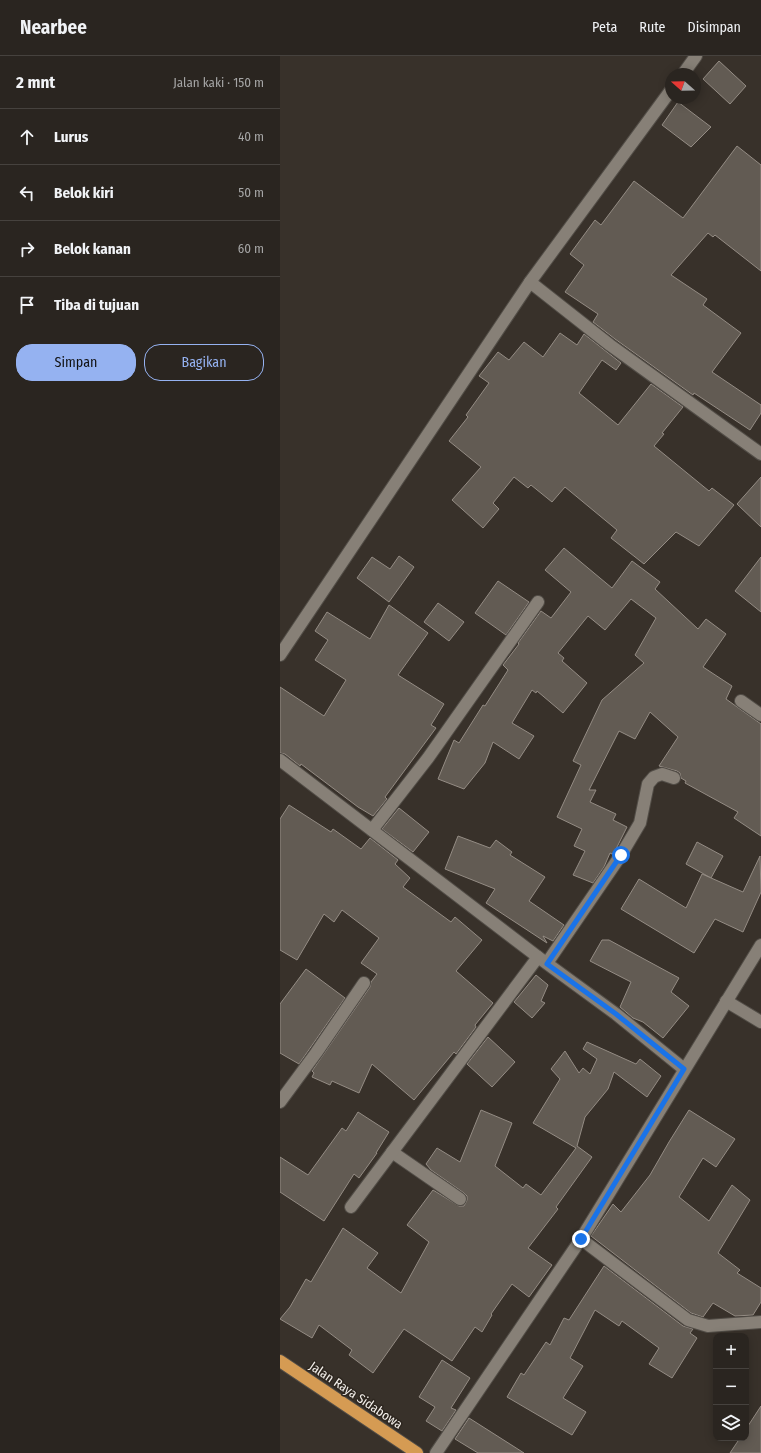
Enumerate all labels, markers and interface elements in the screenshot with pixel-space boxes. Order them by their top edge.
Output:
text: Nearbee [20,16,87,39]
text: Peta [592,19,617,36]
text: Rute [639,19,666,36]
text: Disimpan [688,19,741,36]
north arrow [665,68,701,104]
text: 2 mnt [16,72,55,93]
text: Jalan kaki · 150 m [173,75,264,90]
icon: ahead [16,126,38,148]
text: Lurus [54,128,88,146]
text: 40 m [238,129,264,144]
icon: left [16,182,38,204]
text: Belok kiri [54,184,114,202]
text: 50 m [238,185,264,200]
icon: right [16,238,38,260]
text: Belok kanan [54,240,131,258]
text: 60 m [238,241,264,256]
icon: arrive [16,294,38,316]
text: Tiba di tujuan [54,296,139,314]
button: Simpan [16,344,136,381]
button: Bagikan [144,344,264,381]
route start [612,846,630,864]
route end [572,1230,590,1248]
map controls [713,1333,749,1441]
button: + [713,1333,749,1369]
street label: Jalan Raya Sidabowa [307,1358,405,1432]
button: − [713,1369,749,1405]
button: layers [713,1405,749,1441]

